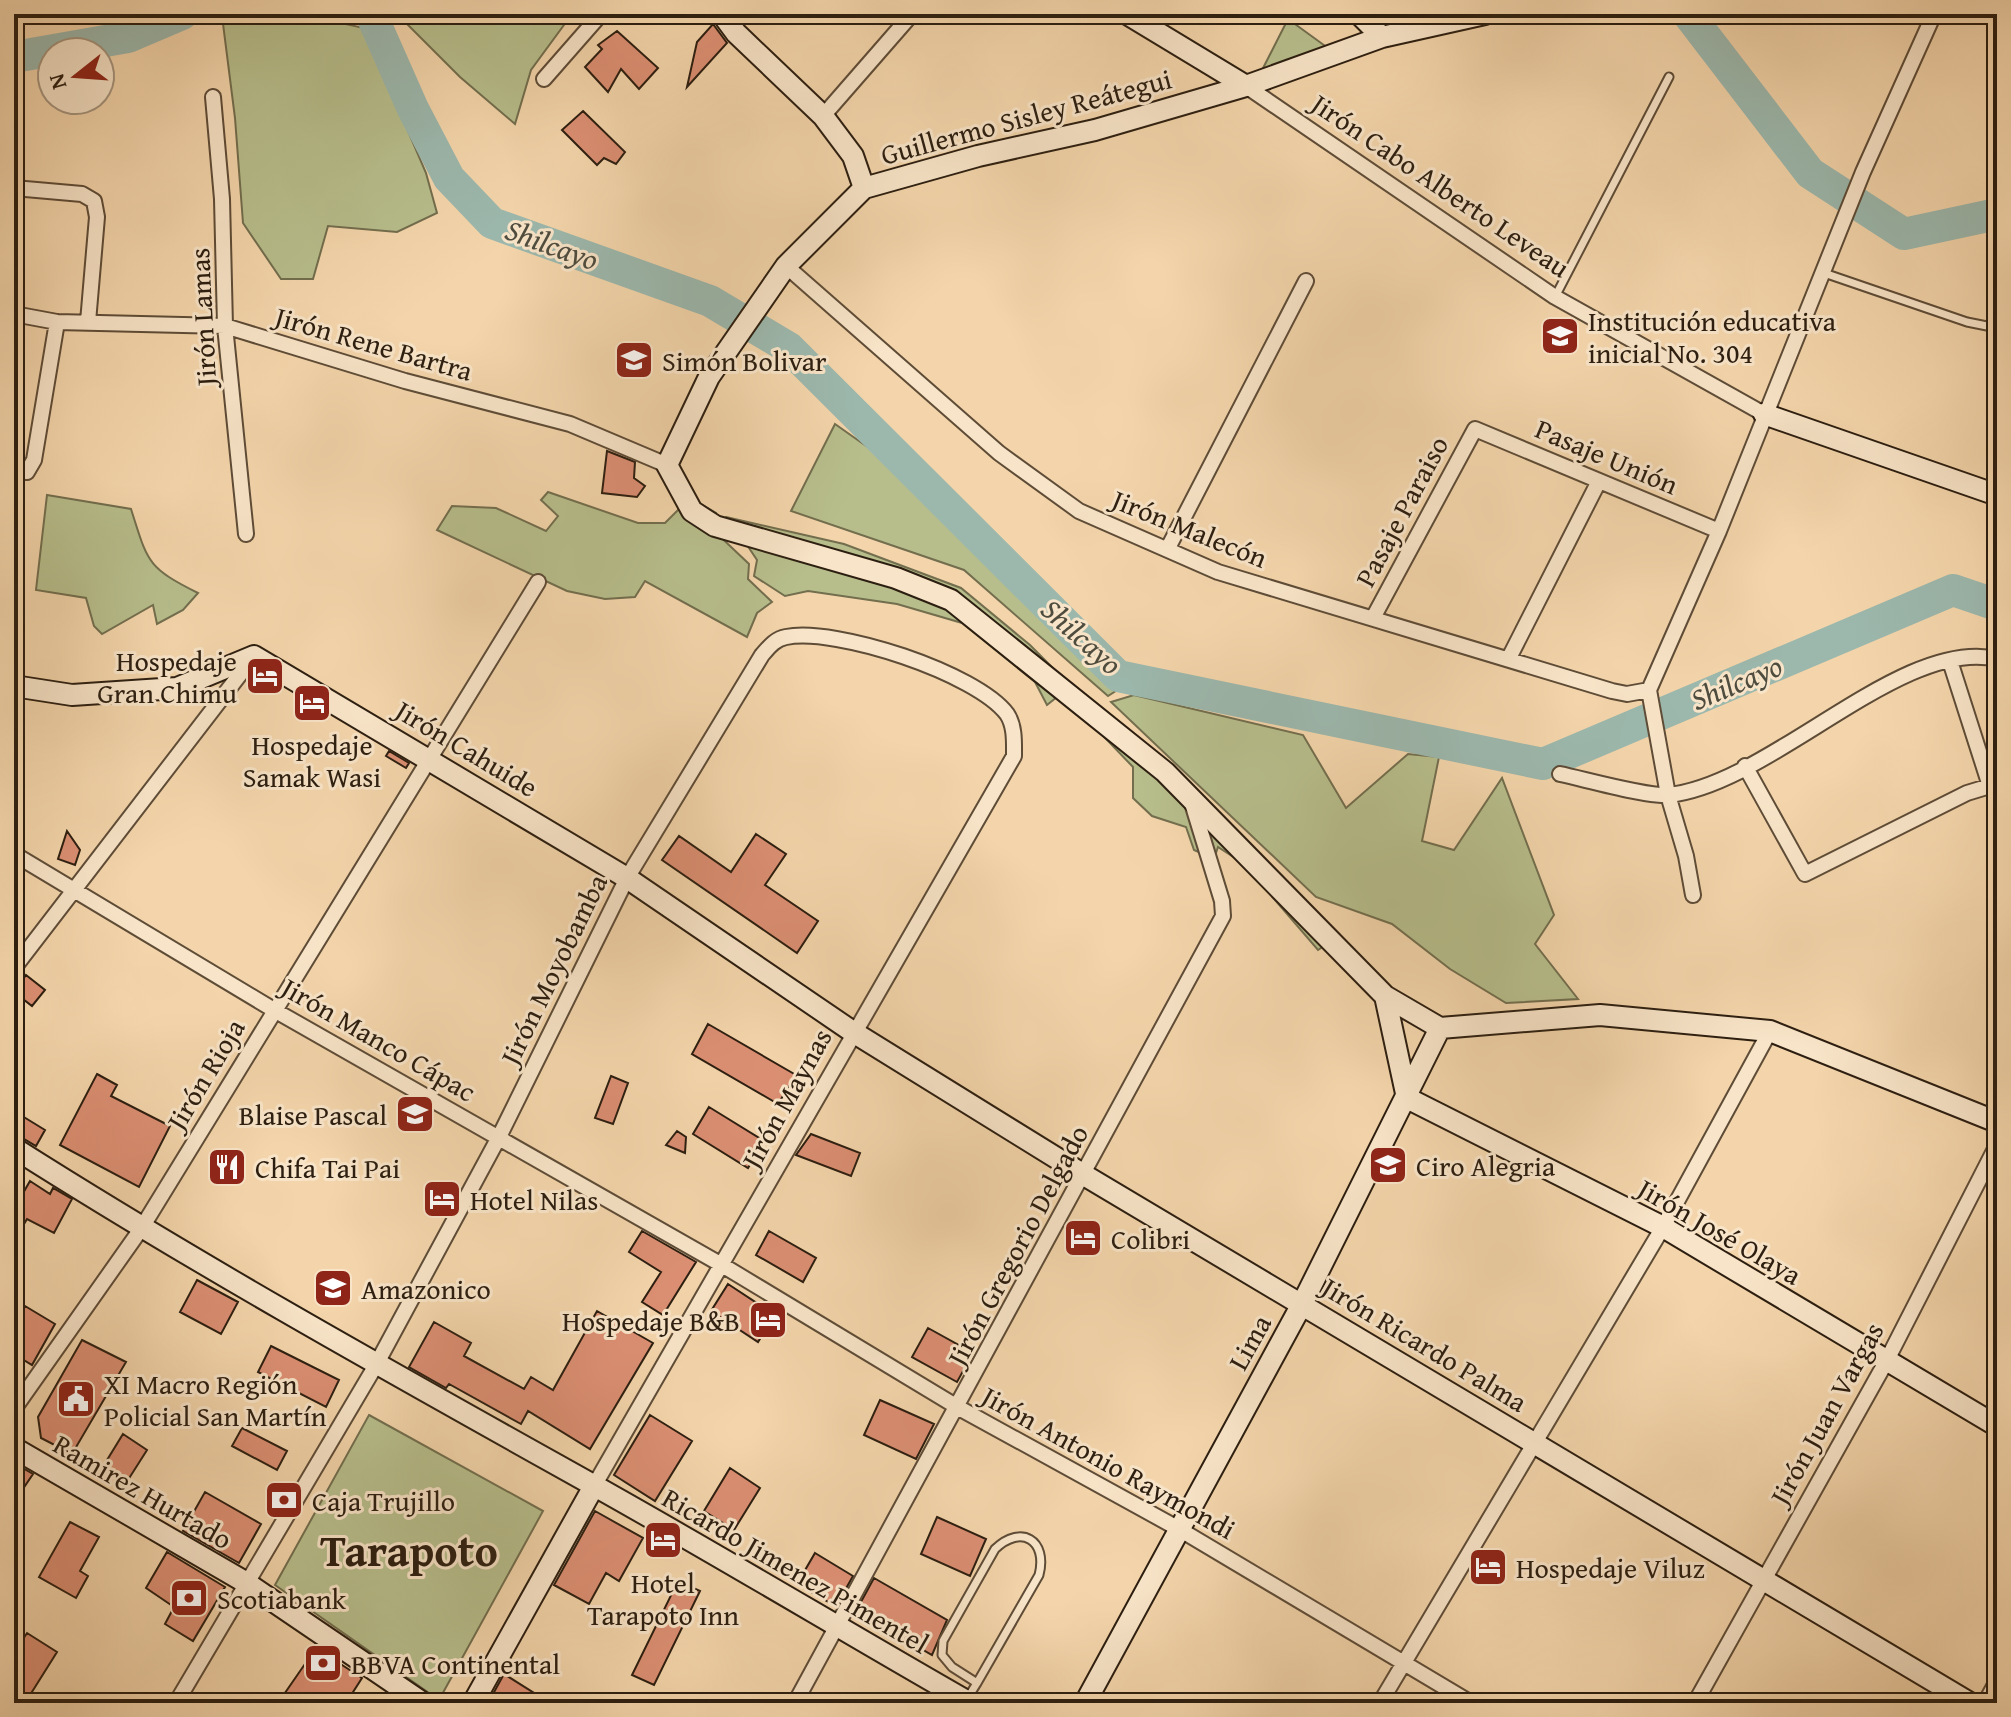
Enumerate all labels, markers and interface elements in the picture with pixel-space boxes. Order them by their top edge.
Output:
north arrow [36,36,116,116]
street label: Guillermo Sisley Reátegui [876,57,1176,175]
text: N [39,70,74,94]
street label: Jirón Cabo Alberto Leveau [1301,81,1578,287]
water label: Shilcayo [499,207,605,281]
street label: Jirón Lamas [178,247,226,390]
street label: Jirón Rene Bartra [268,294,478,391]
place label: Institución educativa inicial No. 304 [1588,300,1837,373]
school or university icon: Institución educativa inicial No. 304 [1539,315,1581,357]
school or university icon: Simón Bolivar [613,339,655,381]
place label: Simón Bolivar [662,340,827,381]
street label: Pasaje Unión [1529,408,1685,505]
street label: Pasaje Paraiso [1344,428,1458,594]
street label: Jirón Malecón [1104,477,1274,578]
water label: Shilcayo [1032,588,1132,685]
place label: Hospedaje Gran Chimu [97,640,237,713]
water label: Shilcayo [1683,643,1789,721]
hotel icon: Hospedaje Gran Chimu [244,655,286,697]
hotel icon: Hospedaje Samak Wasi [291,682,333,724]
street label: Jirón Cahuide [385,688,546,807]
place label: Hospedaje Samak Wasi [243,724,381,797]
street label: Jirón Moyobamba [488,866,617,1074]
street label: Jirón Manco Cápac [272,965,484,1111]
street label: Jirón Rioja [154,1010,255,1140]
street label: Jirón Maynas [729,1020,841,1178]
school or university icon: Blaise Pascal [394,1093,436,1135]
place label: Blaise Pascal [239,1094,387,1135]
street label: Jirón Gregorio Delgado [935,1117,1098,1375]
school or university icon: Ciro Alegria [1367,1144,1409,1186]
place label: Ciro Alegria [1416,1145,1556,1186]
restaurant icon: Chifa Tai Pai [206,1146,248,1188]
place label: Chifa Tai Pai [255,1147,400,1188]
street label: Jirón José Olaya [1628,1166,1810,1295]
hotel icon: Hotel Nilas [421,1178,463,1220]
place label: Hotel Nilas [470,1179,598,1220]
hotel icon: Colibri [1062,1217,1104,1259]
place label: Colibri [1111,1218,1190,1259]
street label: Jirón Ricardo Palma [1312,1265,1536,1422]
school or university icon: Amazonico [312,1267,354,1309]
place label: Amazonico [361,1268,491,1309]
hotel icon: Hospedaje B&B [747,1299,789,1341]
place label: Hospedaje B&B [562,1300,740,1341]
street label: Lima [1217,1306,1281,1377]
street label: Jirón Juan Vargas [1757,1314,1893,1514]
place label: XI Macro Región Policial San Martín [104,1363,327,1436]
street label: Jirón Antonio Raymondi [972,1374,1243,1549]
public building icon: XI Macro Región Policial San Martín [55,1378,97,1420]
street label: Ramirez Hurtado [46,1423,240,1559]
street label: Ricardo Jimenez Pimentel [655,1477,937,1663]
bank icon: Caja Trujillo [263,1479,305,1521]
place label: Caja Trujillo [312,1480,455,1521]
district label: Tarapoto [320,1518,498,1582]
hotel icon: Hotel Tarapoto Inn [642,1519,684,1561]
hotel icon: Hospedaje Viluz [1467,1546,1509,1588]
place label: Hospedaje Viluz [1516,1547,1705,1588]
place label: Hotel Tarapoto Inn [587,1562,739,1635]
bank icon: Scotiabank [168,1577,210,1619]
place label: Scotiabank [217,1578,347,1619]
bank icon: BBVA Continental [302,1642,344,1684]
place label: BBVA Continental [351,1643,560,1684]

